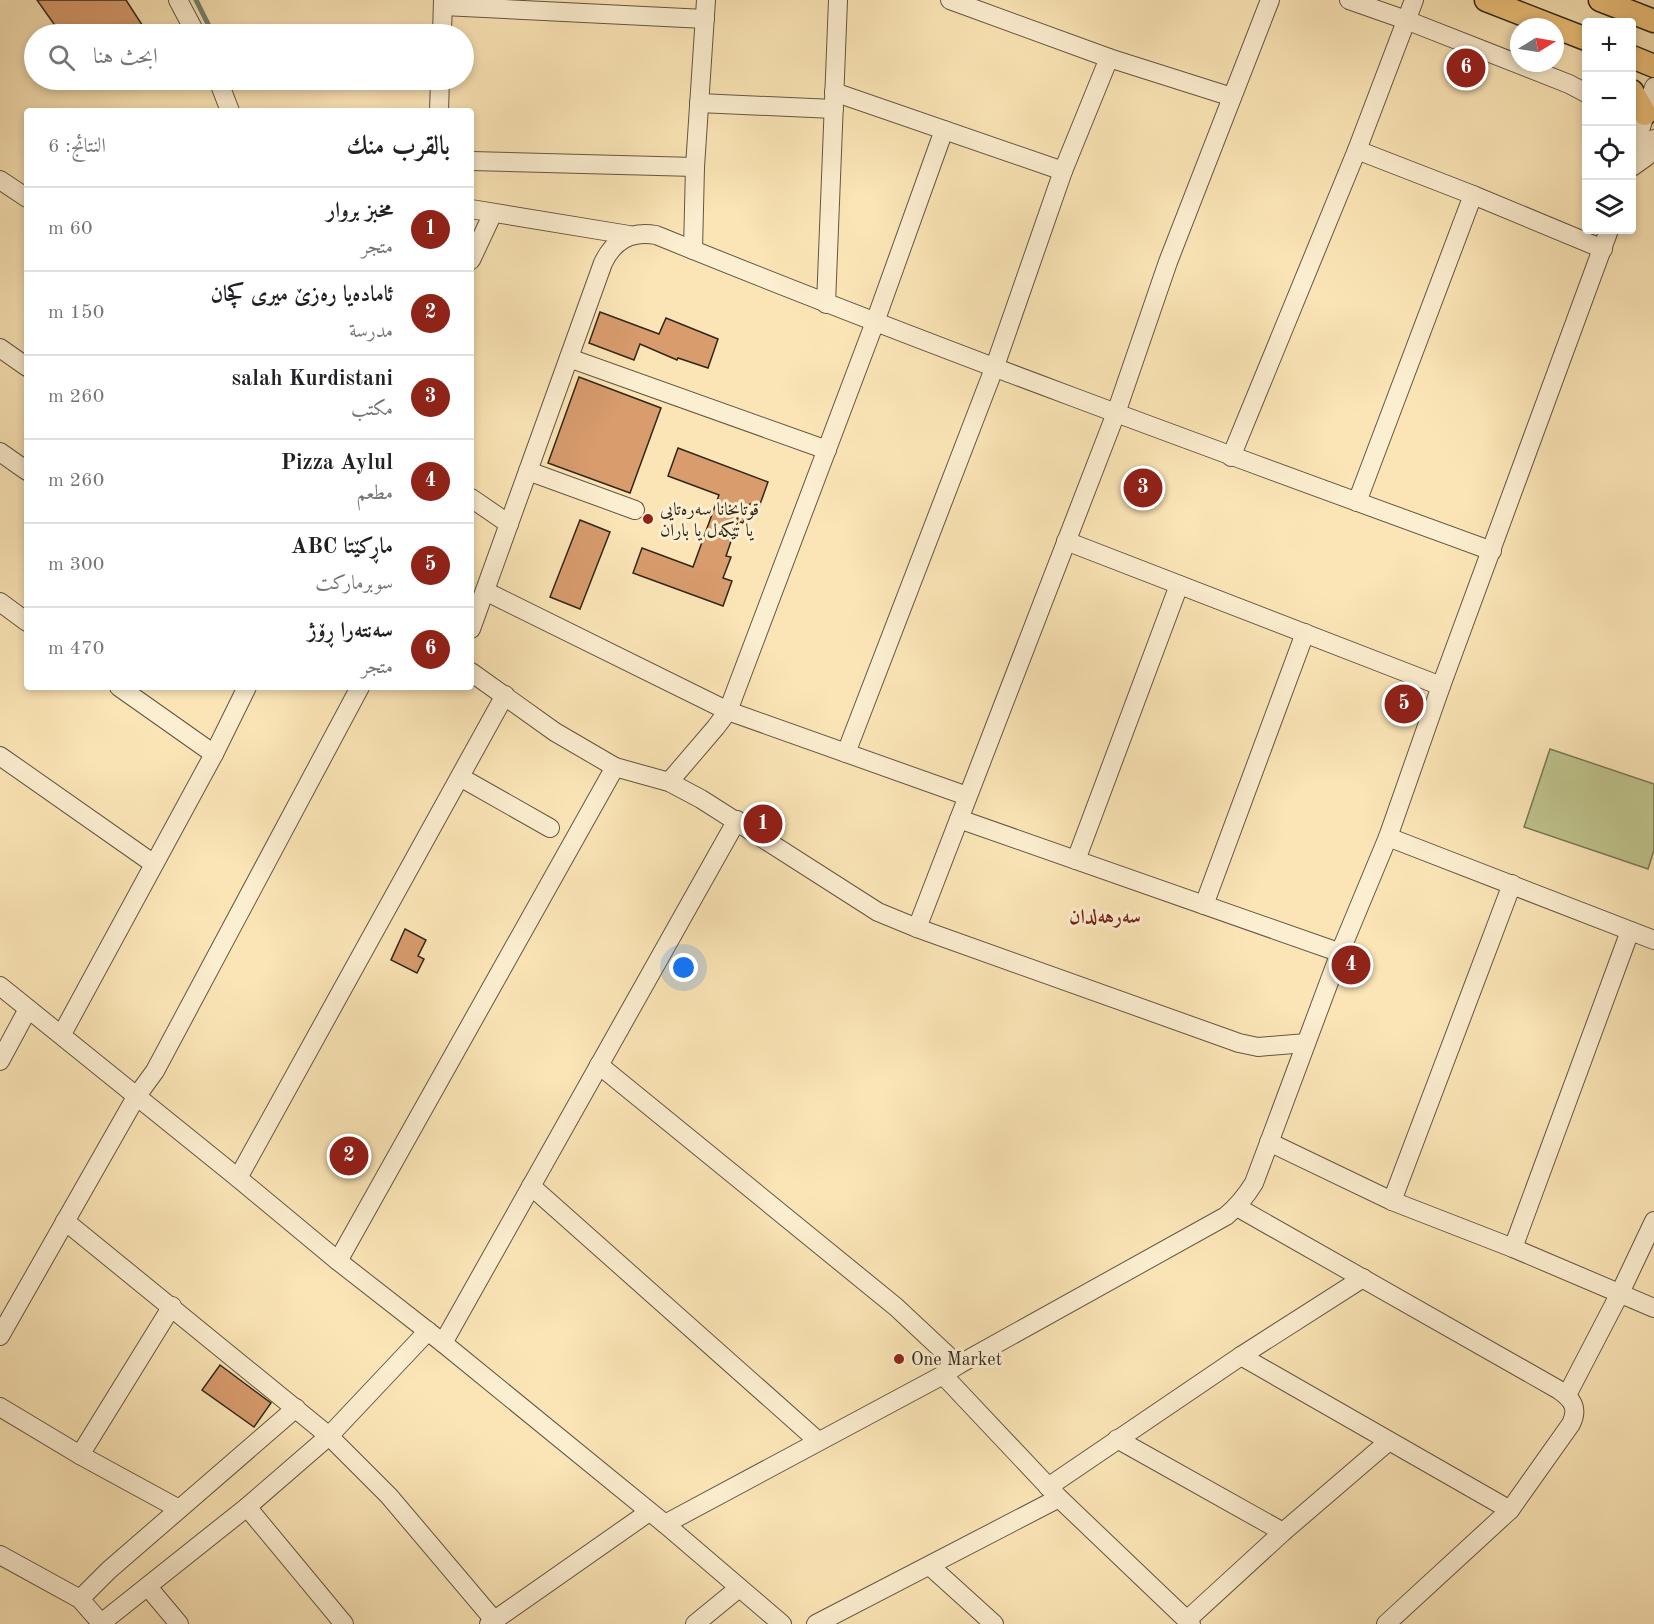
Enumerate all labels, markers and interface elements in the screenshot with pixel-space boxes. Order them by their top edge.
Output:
north arrow [1510,18,1564,72]
map controls [1582,18,1636,234]
button: + [1582,18,1636,72]
search box [24,24,474,90]
icon: search [45,41,78,74]
text: ابحث هنا [93,46,158,68]
pin: 6 [1446,46,1486,90]
button: − [1582,72,1636,126]
button: locate [1582,126,1636,180]
text: بالقرب منك [347,134,450,160]
text: النتائج: 6 [48,137,106,157]
button: layers [1582,180,1636,234]
text: مخبز بروار [326,200,393,222]
text: 60 m [48,219,93,239]
text: 1 [425,219,436,239]
text: متجر [361,238,393,258]
text: ئامادەيا رەزێ ميرى كچان [211,284,393,306]
text: 150 m [48,303,104,323]
text: 2 [425,303,436,323]
text: مدرسة [349,322,393,342]
text: salah Kurdistani [232,368,393,390]
text: 260 m [48,387,104,407]
text: 3 [425,387,436,407]
text: مكتب [351,400,393,420]
text: Pizza Aylul [281,452,393,474]
pin: 3 [1124,466,1162,510]
text: 260 m [48,471,104,491]
text: 4 [425,471,436,491]
text: مطعم [356,484,393,504]
place label: قوتابخانا سەرەتایی یا تێکەل یا باران [660,501,759,541]
marker: قوتابخانا سەرەتایی یا تێکەل یا باران [641,512,655,526]
text: ماڕکێتا ABC [291,536,393,558]
text: 300 m [48,555,104,575]
text: 5 [425,555,436,575]
text: سوبرماركت [315,574,393,594]
text: سەنتەرا ڕۆژ [308,620,393,642]
text: 470 m [48,639,104,659]
text: 6 [425,639,436,659]
text: متجر [361,658,393,678]
pin: 5 [1384,682,1424,726]
pin: 1 [744,802,783,846]
district label: سەرهەلدان [1069,908,1141,928]
pin: 4 [1332,942,1370,988]
your location [669,953,698,982]
pin: 2 [330,1134,368,1178]
place label: One Market [911,1351,1002,1369]
marker: One Market [892,1352,906,1366]

